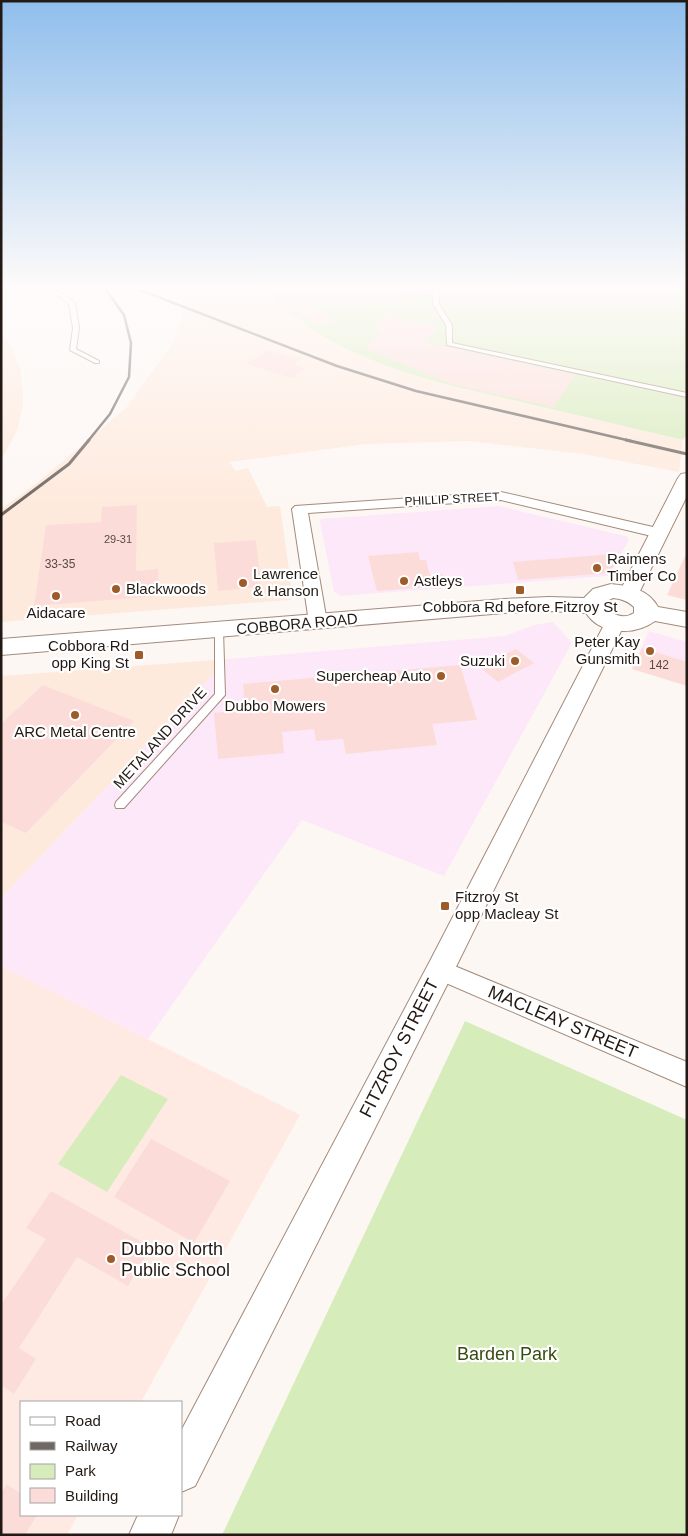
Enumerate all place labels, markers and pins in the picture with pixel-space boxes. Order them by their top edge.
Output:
place label: Raimens Timber Co [607,550,676,584]
marker: Raimens Timber Co [591,562,603,574]
place label: Lawrence & Hanson [253,565,319,599]
place label: Astleys [414,572,462,589]
marker: Astleys [398,575,410,587]
marker: Lawrence & Hanson [237,577,249,589]
place label: Blackwoods [126,580,206,597]
marker: Blackwoods [110,583,122,595]
marker: Cobbora Rd before Fitzroy St [514,584,526,596]
marker: Aidacare [50,590,62,602]
place label: Cobbora Rd before Fitzroy St [422,598,618,615]
place label: Aidacare [26,604,86,621]
place label: Peter Kay Gunsmith [574,633,640,667]
place label: Cobbora Rd opp King St [48,637,130,671]
marker: Peter Kay Gunsmith [644,645,656,657]
marker: Cobbora Rd opp King St [133,649,145,661]
place label: Suzuki [460,652,505,669]
marker: Suzuki [509,655,521,667]
place label: Supercheap Auto [316,667,431,684]
marker: Supercheap Auto [435,670,447,682]
marker: Dubbo Mowers [269,683,281,695]
place label: Dubbo Mowers [225,697,325,714]
marker: ARC Metal Centre [69,709,81,721]
place label: ARC Metal Centre [14,723,136,740]
place label: Fitzroy St opp Macleay St [455,888,559,922]
marker: Fitzroy St opp Macleay St [439,900,451,912]
place label: Dubbo North Public School [121,1239,230,1280]
marker: Dubbo North Public School [105,1253,117,1265]

